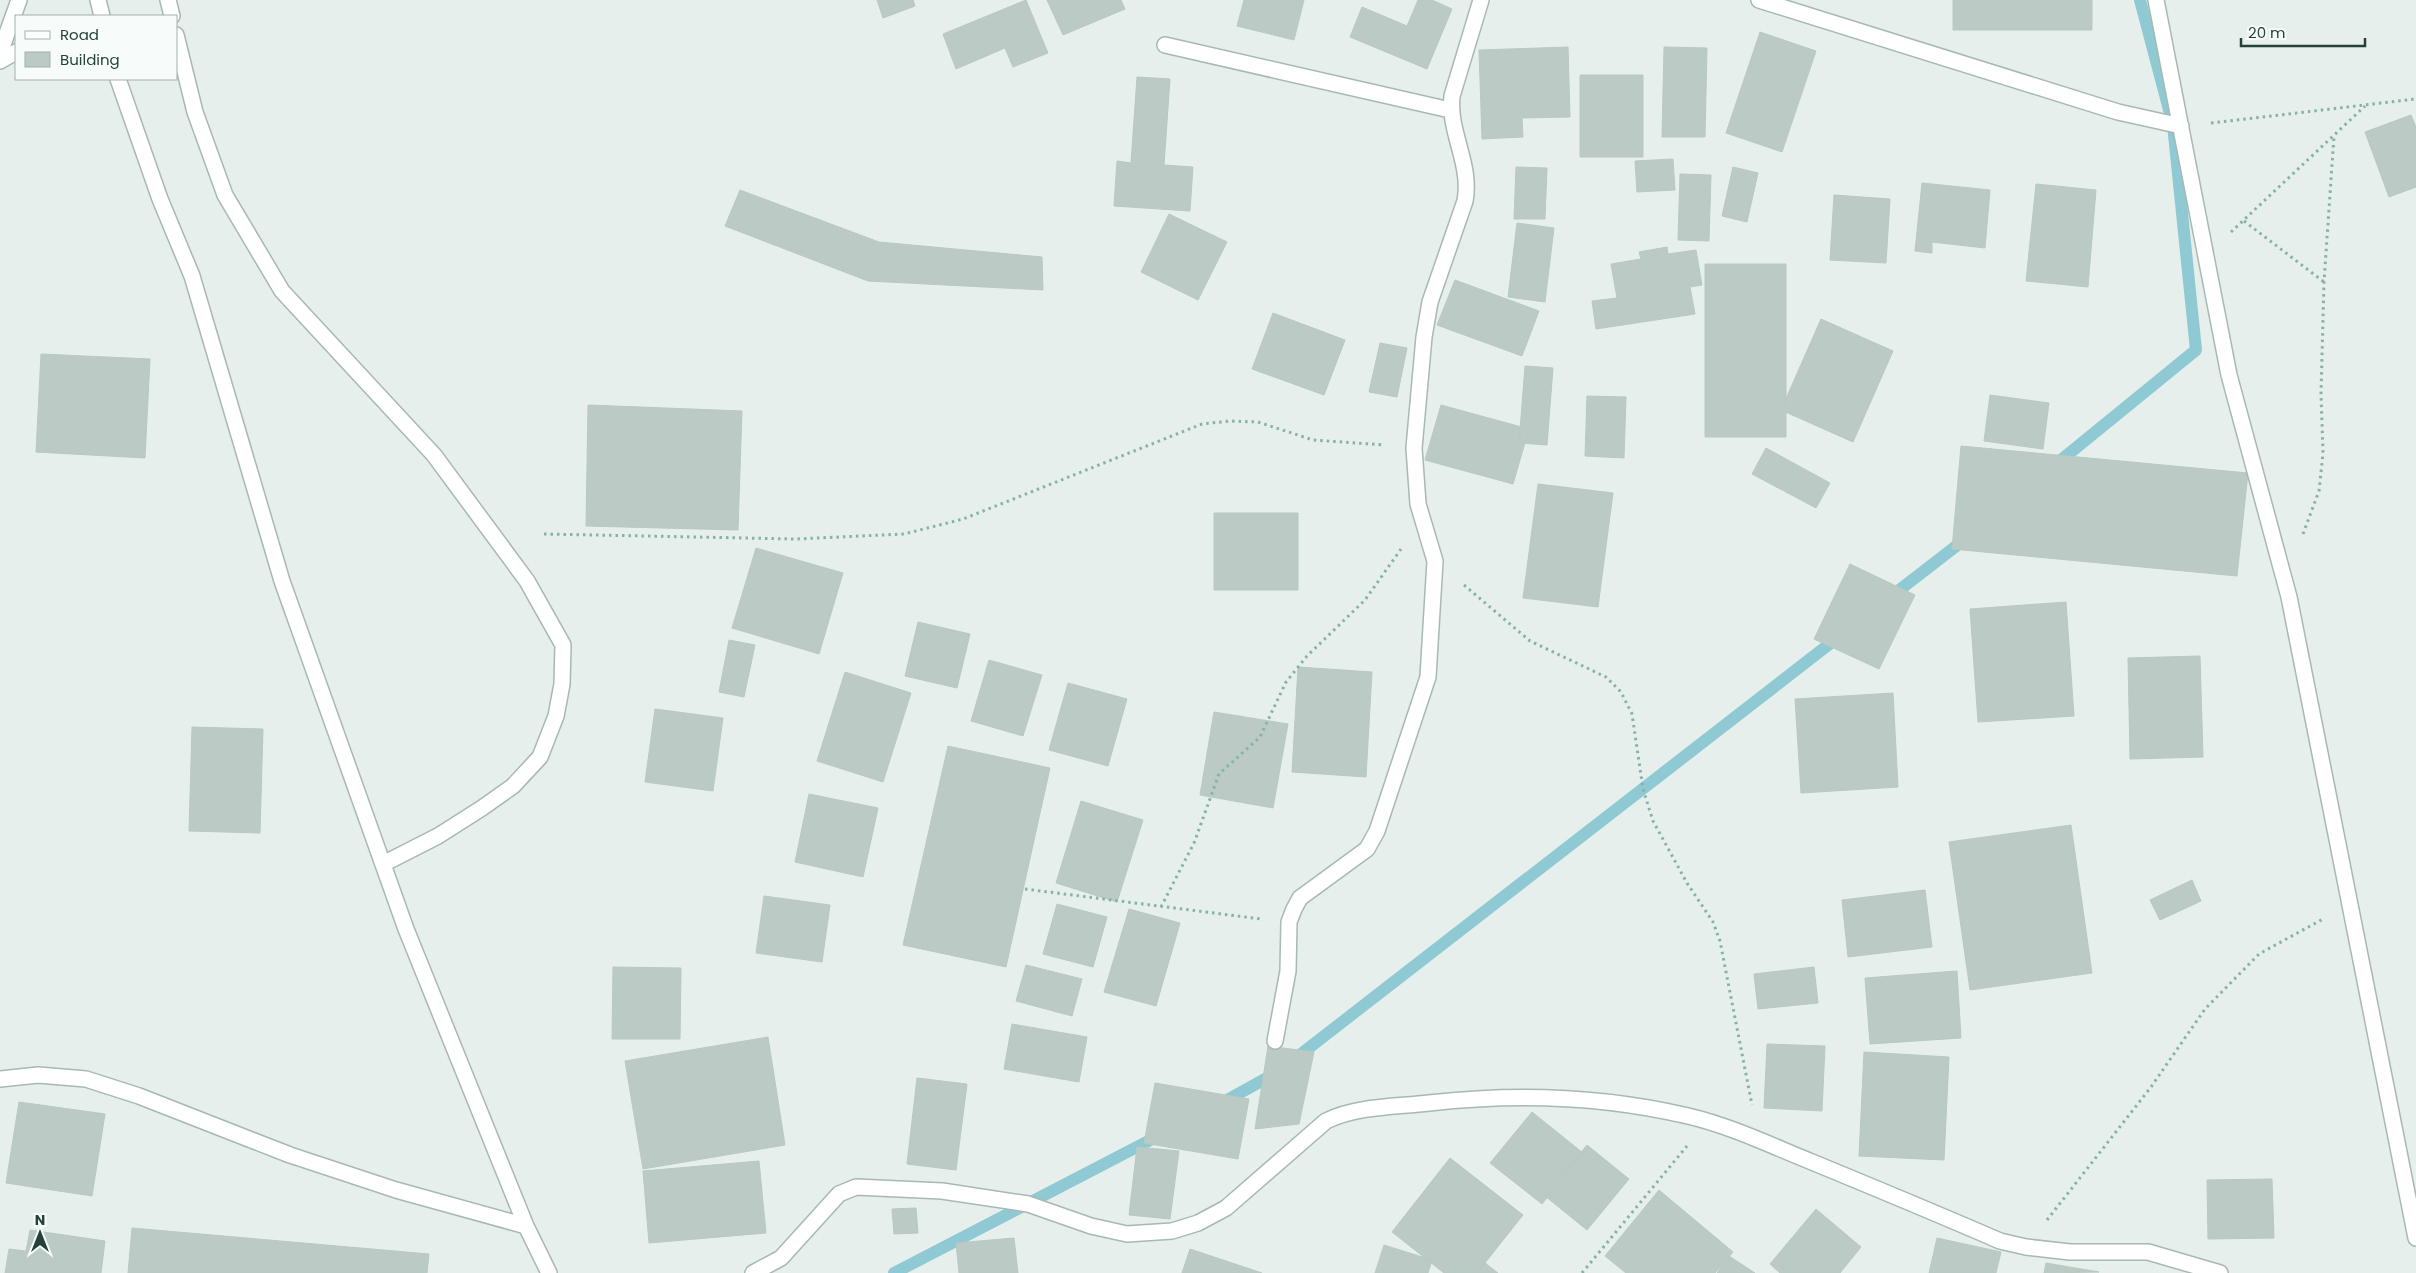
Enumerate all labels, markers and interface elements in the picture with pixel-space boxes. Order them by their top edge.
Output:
legend [15,15,178,80]
scale bar [2241,15,2365,47]
text: 20 m [2248,22,2286,43]
text: Road [60,24,99,45]
text: Building [60,49,120,70]
north arrow [15,1208,65,1258]
text: N [35,1210,45,1230]

